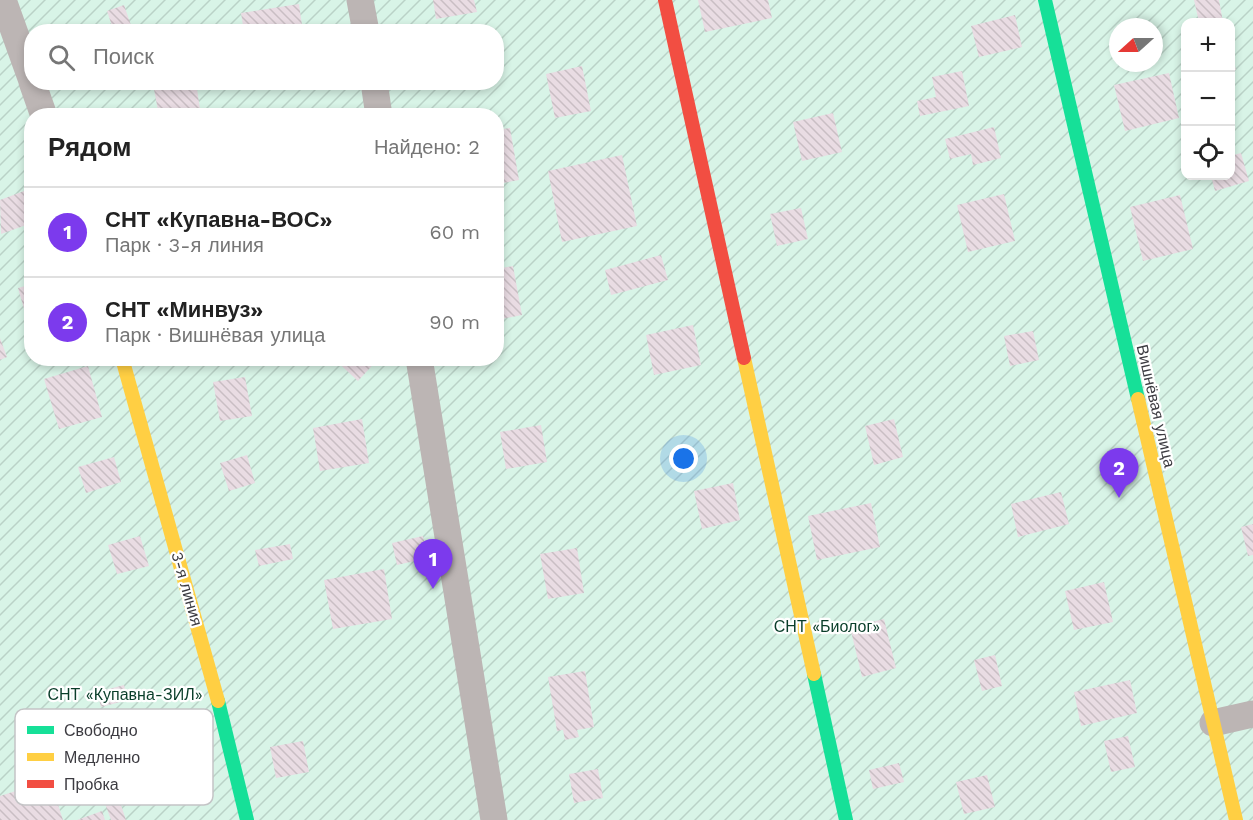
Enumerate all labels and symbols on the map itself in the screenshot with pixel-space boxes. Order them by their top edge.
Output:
north arrow [1109,18,1163,72]
street label: Вишнёвая улица [1133,343,1179,469]
your location [669,444,698,473]
pin: 2 [1100,448,1138,498]
pin: 1 [414,540,452,589]
street label: 3-я линия [167,550,207,628]
park label: СНТ «Биолог» [774,617,880,636]
park label: СНТ «Купавна-ЗИЛ» [47,685,203,704]
legend [15,709,213,805]
text: Свободно [64,721,138,740]
text: Медленно [64,748,140,767]
text: Пробка [64,775,119,794]

